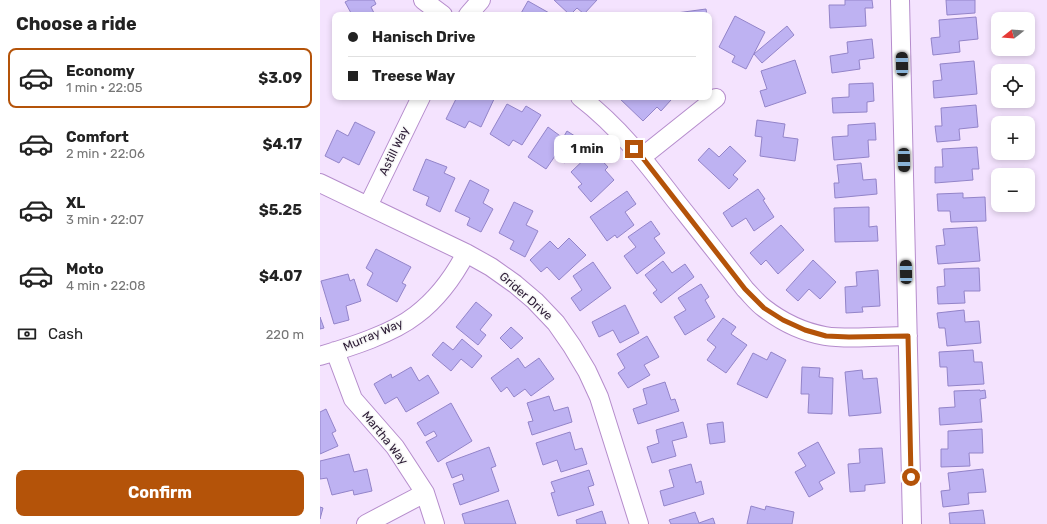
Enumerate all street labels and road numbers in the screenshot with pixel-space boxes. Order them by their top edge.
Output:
street label: Astill Way [376,124,412,178]
street label: Grider Drive [497,269,556,323]
street label: Murray Way [341,316,405,354]
street label: Martha Way [359,409,411,468]

